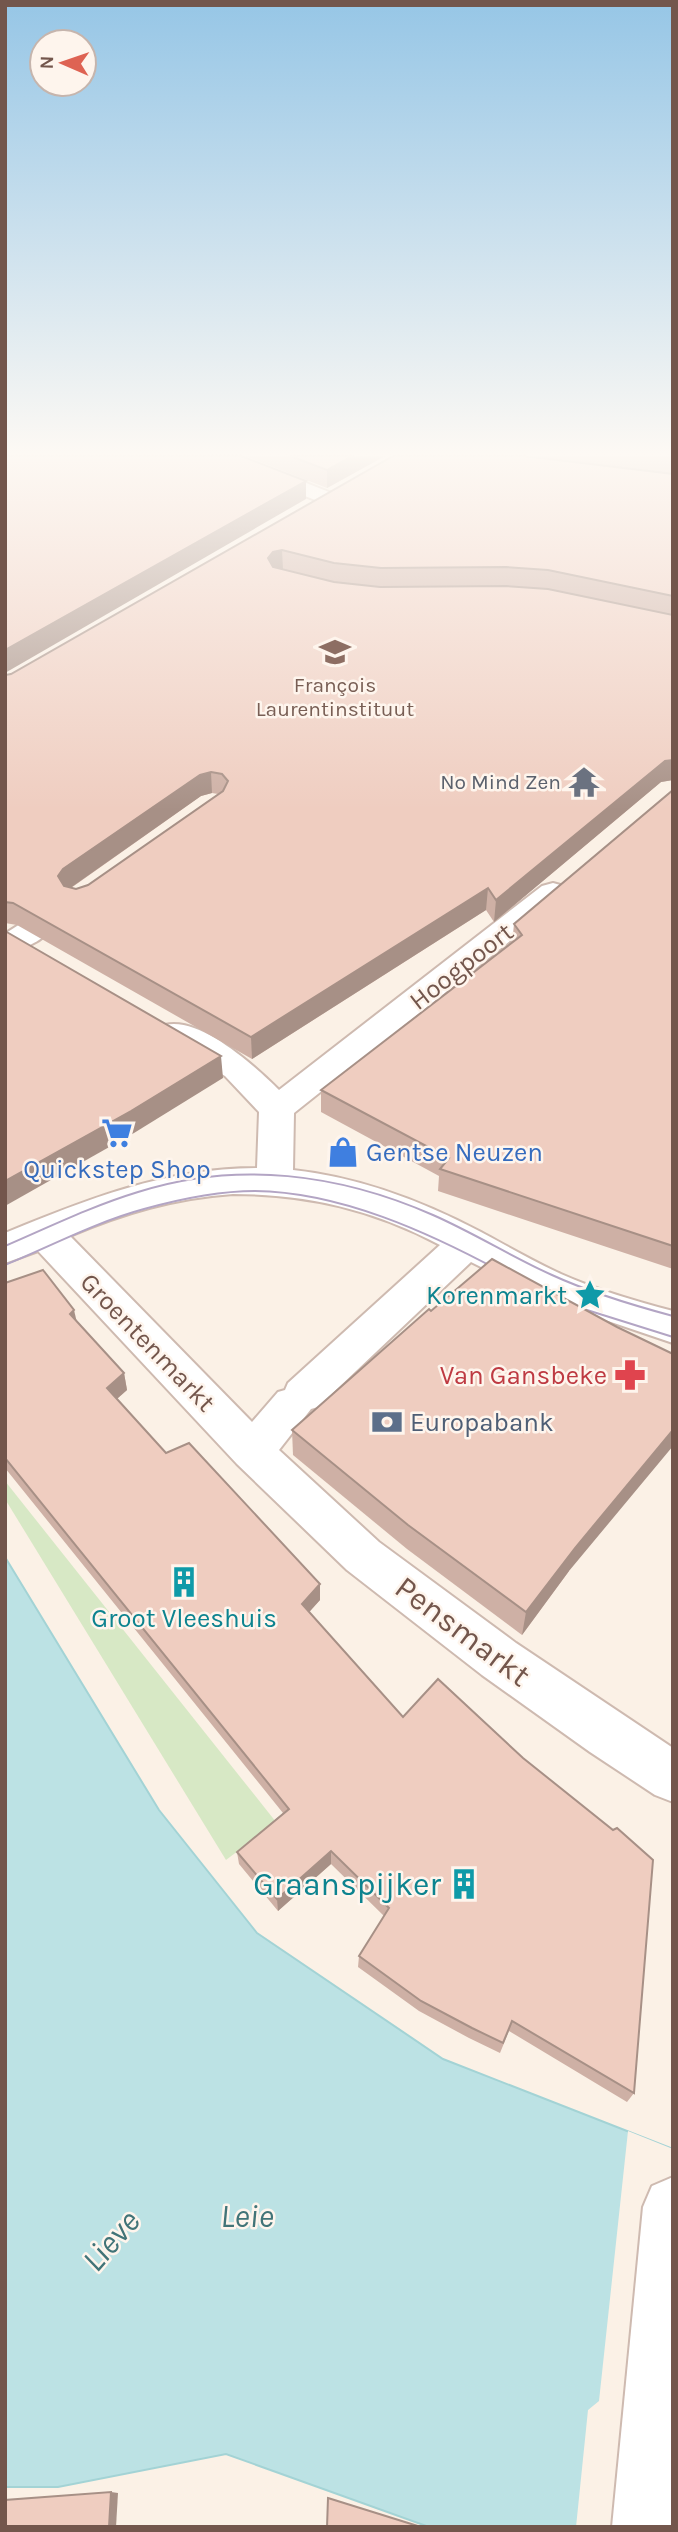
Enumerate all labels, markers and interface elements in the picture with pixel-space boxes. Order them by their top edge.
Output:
north arrow [28,28,98,98]
text: N [36,55,58,70]
school or university icon: François Laurentinstituut [318,635,352,669]
place label: François Laurentinstituut [256,673,414,721]
temple icon: No Mind Zen [567,765,601,799]
place label: No Mind Zen [440,770,561,794]
street label: Hoogpoort [403,916,520,1017]
supermarket icon: Quickstep Shop [100,1116,134,1150]
shop icon: Gentse Neuzen [326,1135,360,1169]
place label: Gentse Neuzen [366,1137,543,1168]
place label: Quickstep Shop [23,1154,211,1185]
street label: Groentenmarkt [74,1267,222,1418]
place icon: Korenmarkt [573,1278,607,1312]
place label: Korenmarkt [426,1280,567,1311]
pharmacy icon: Van Gansbeke [613,1358,647,1392]
place label: Van Gansbeke [440,1360,607,1391]
bank icon: Europabank [370,1405,404,1439]
place label: Europabank [410,1407,554,1438]
building icon: Groot Vleeshuis [167,1565,201,1599]
street label: Pensmarkt [388,1569,538,1694]
place label: Groot Vleeshuis [91,1603,277,1634]
place label: Graanspijker [253,1866,441,1903]
building icon: Graanspijker [447,1867,481,1901]
water label: Leie [220,2197,274,2235]
water label: Lieve [74,2202,147,2279]

